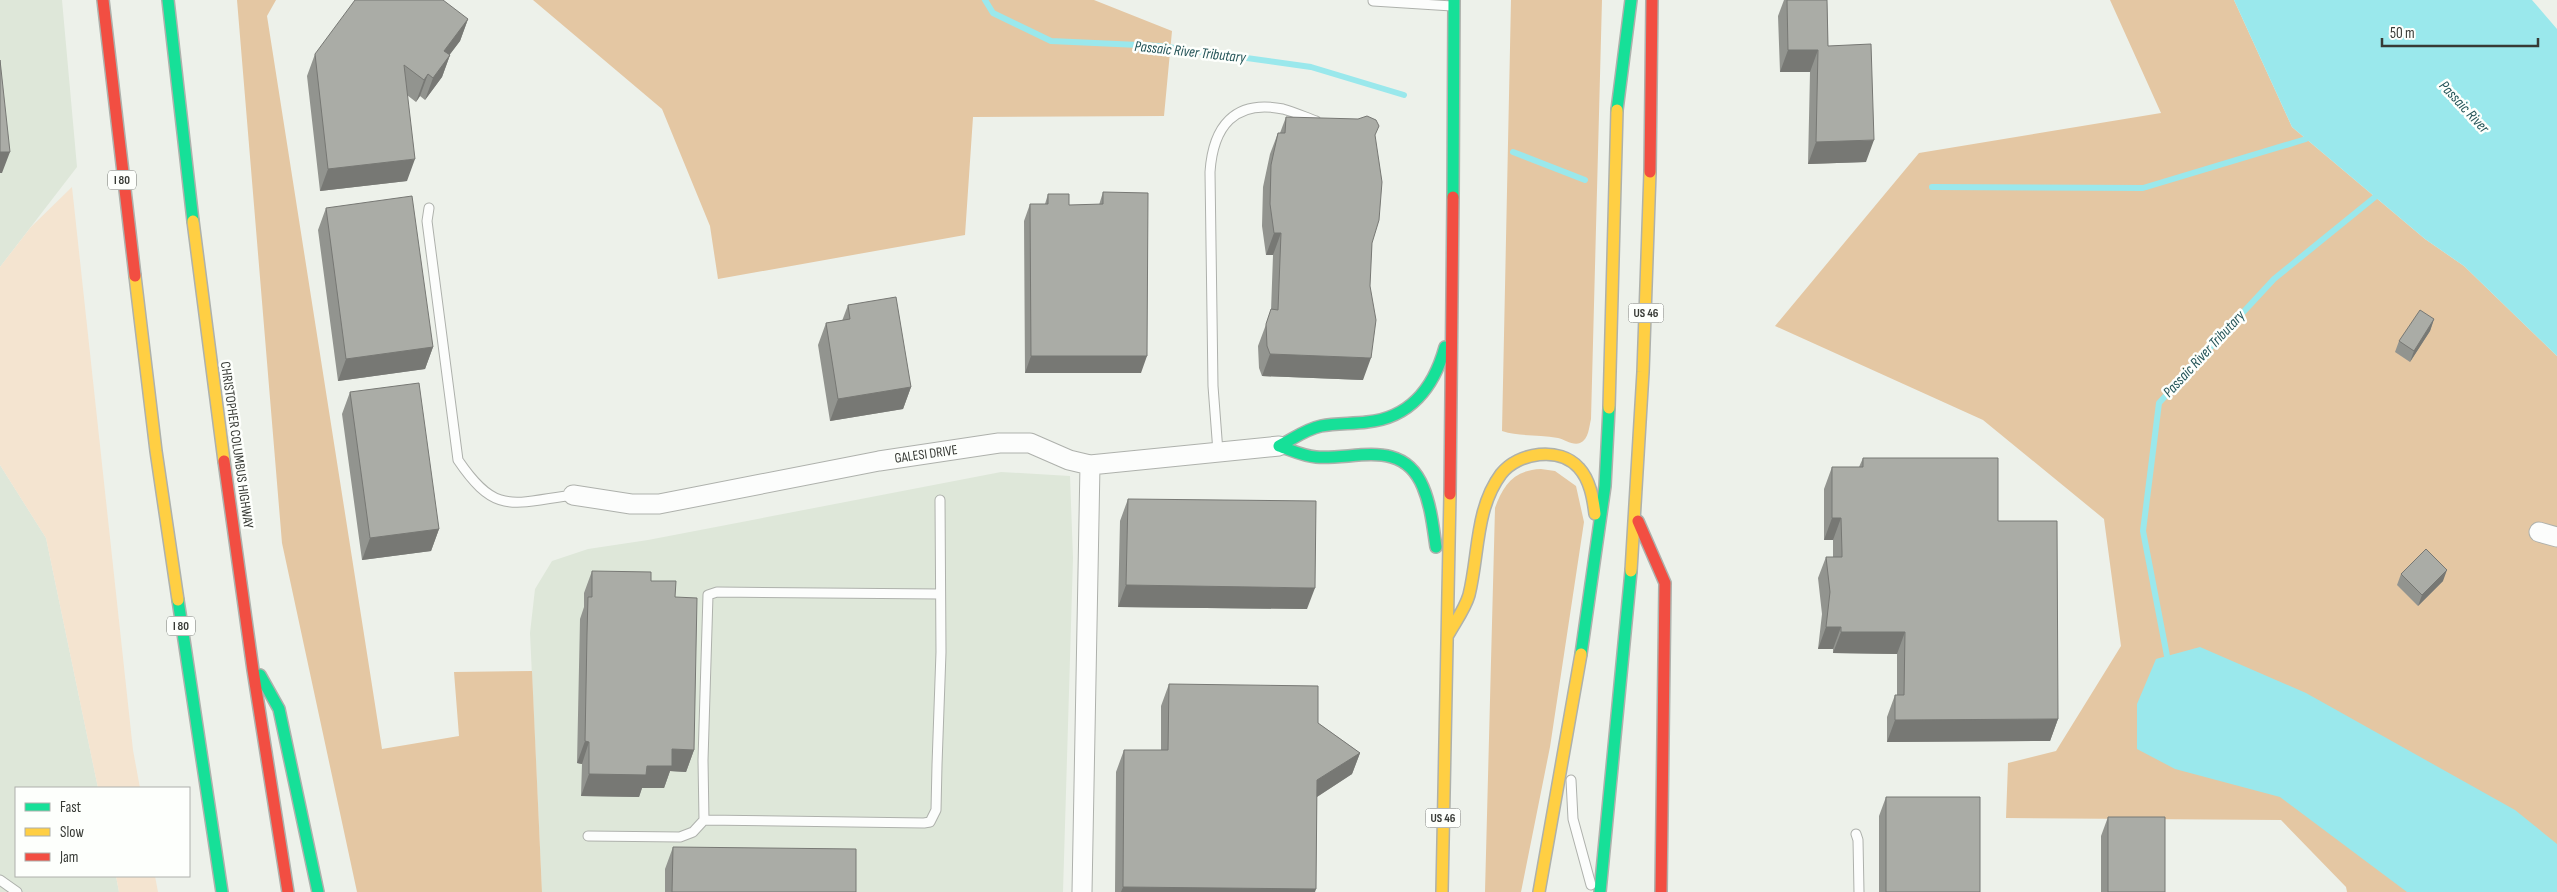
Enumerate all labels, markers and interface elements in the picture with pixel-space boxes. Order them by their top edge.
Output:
scale bar [2382,15,2538,47]
text: 50 m [2390,24,2415,43]
water label: Passaic River Tributary [1133,37,1248,67]
water label: Passaic River [2435,77,2494,138]
road number: I 80 [108,170,136,190]
road number: US 46 [1628,304,1664,322]
water label: Passaic River Tributary [2159,306,2250,401]
street label: CHRISTOPHER COLUMBUS HIGHWAY [217,361,257,530]
street label: GALESI DRIVE [893,441,959,467]
road number: I 80 [167,616,195,636]
legend [15,787,190,877]
text: Fast [60,798,82,817]
road number: US 46 [1426,808,1460,828]
text: Slow [60,823,84,842]
text: Jam [59,848,78,867]

